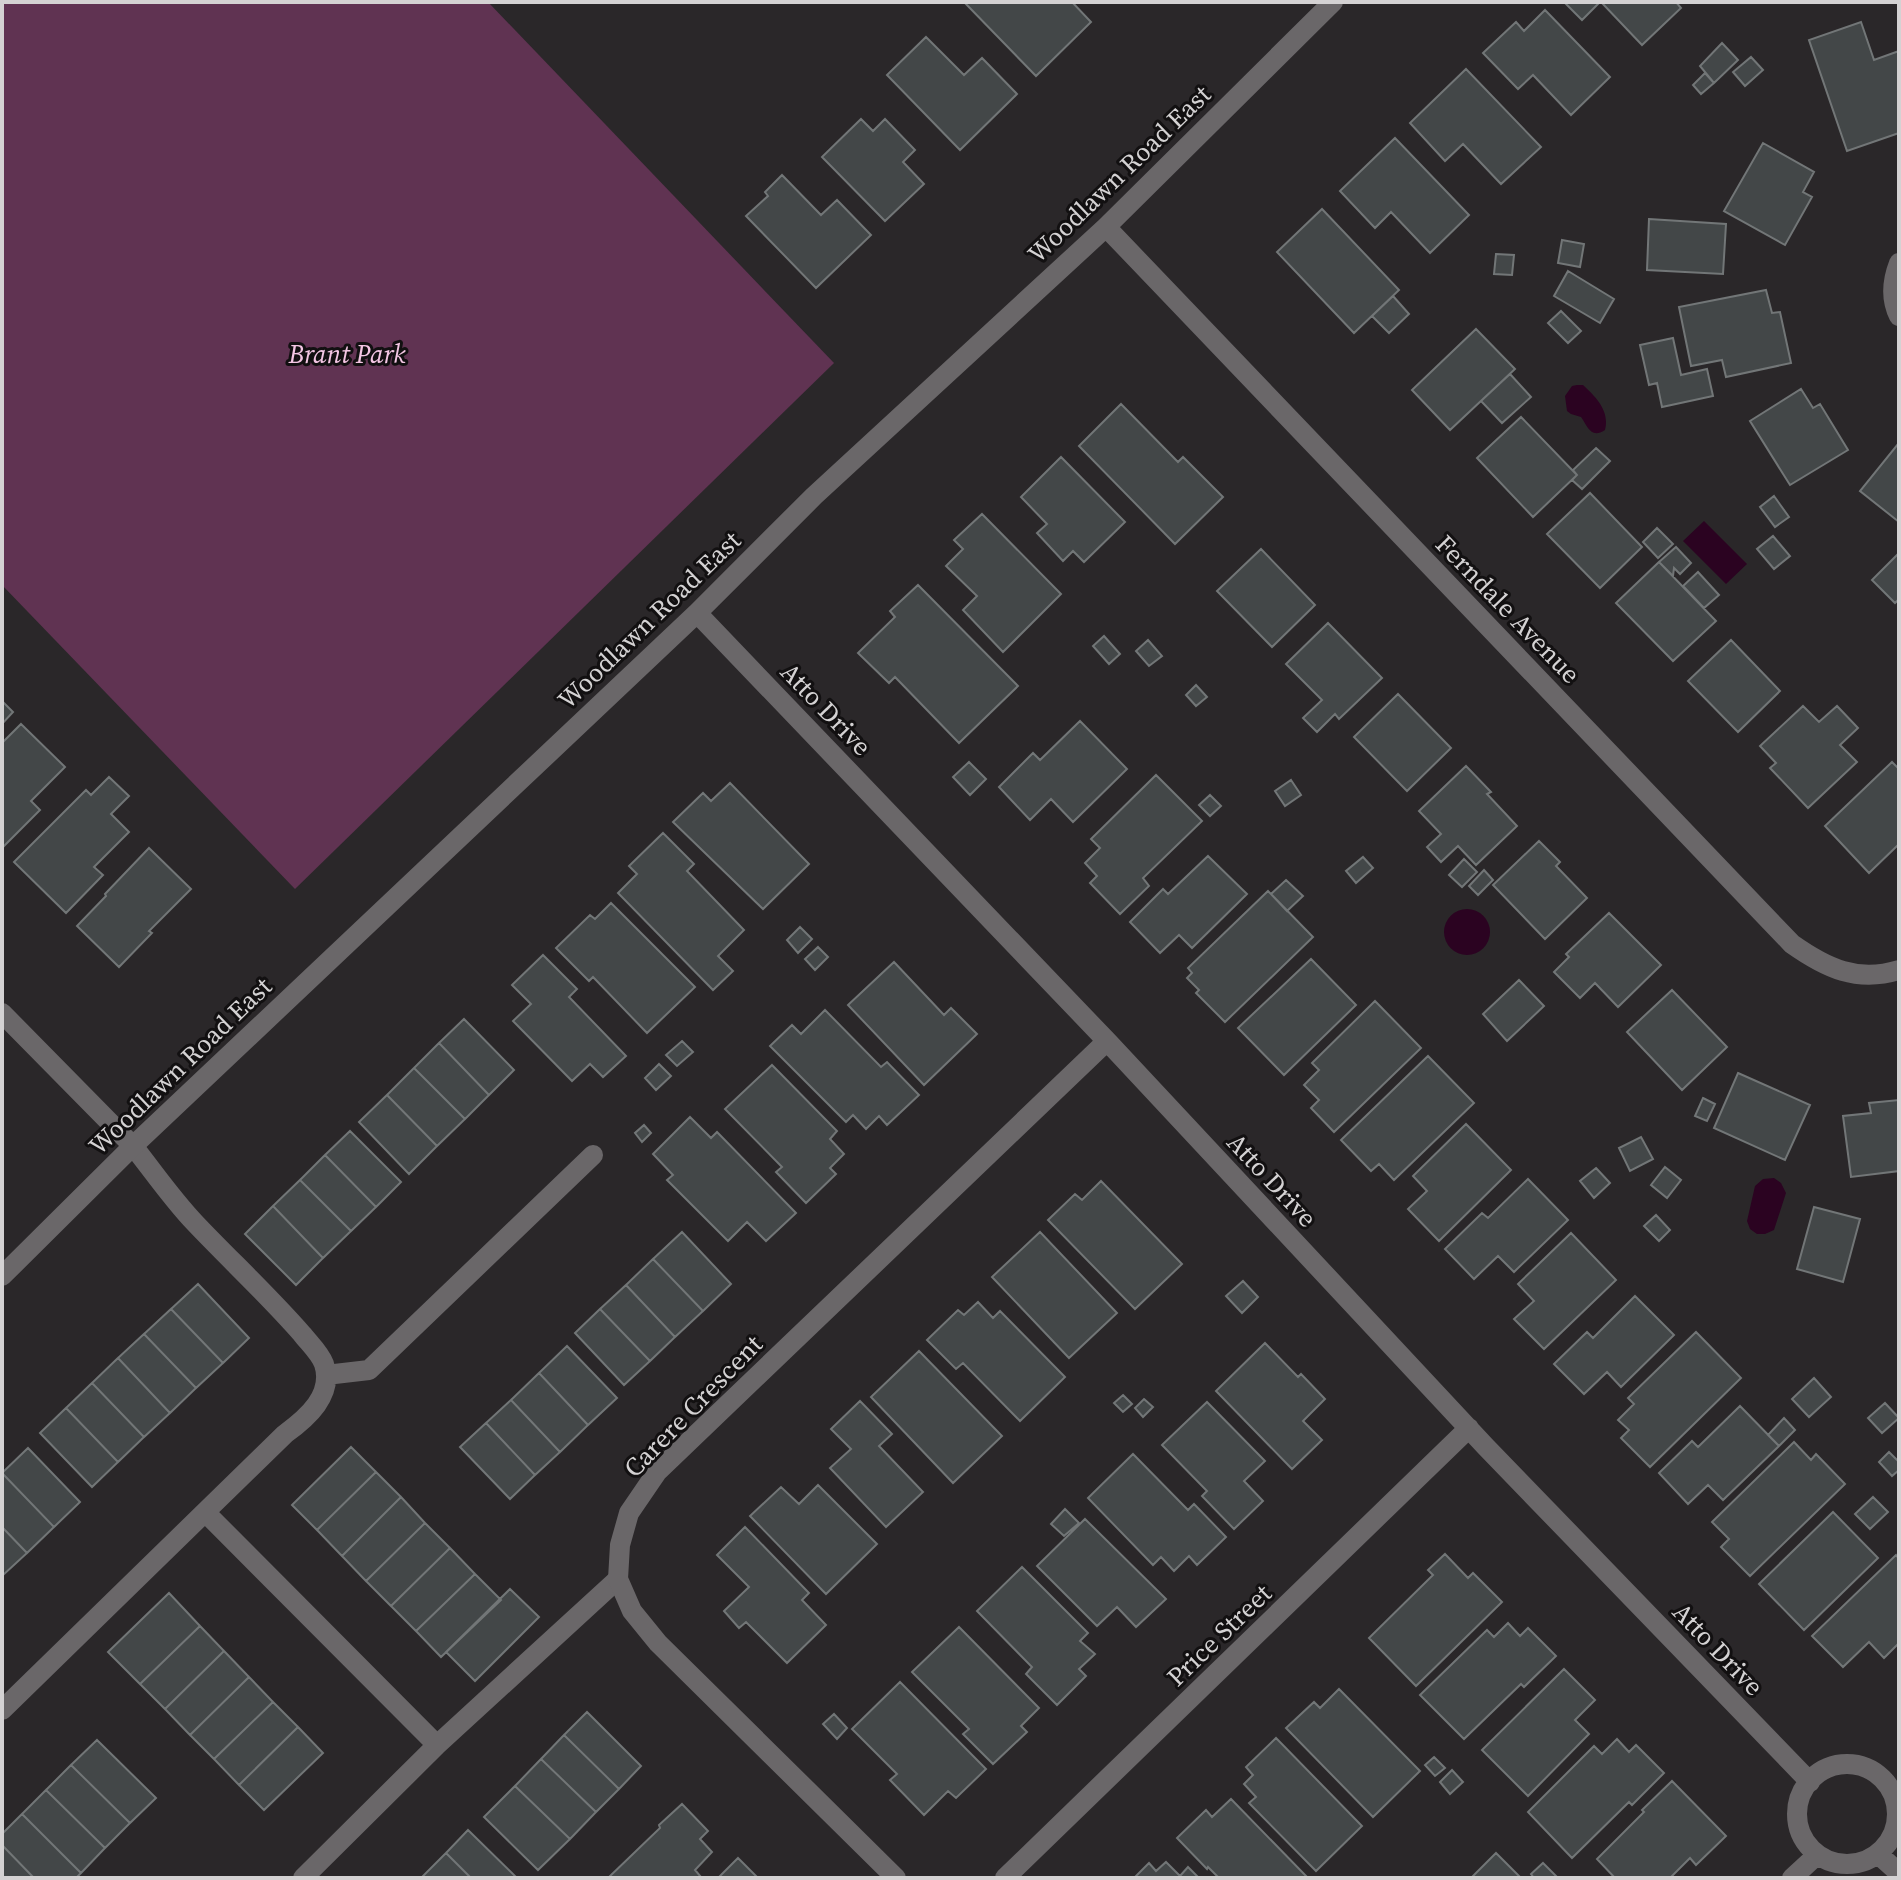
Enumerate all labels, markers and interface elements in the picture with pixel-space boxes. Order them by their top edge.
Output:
street label: Woodlawn Road East [1019,77,1219,271]
park label: Brant Park [287,336,406,372]
street label: Woodlawn Road East [549,523,749,717]
street label: Ferndale Avenue [1428,527,1588,691]
street label: Atto Drive [772,654,880,764]
street label: Woodlawn Road East [80,969,280,1163]
street label: Atto Drive [1219,1125,1325,1235]
street label: Carere Crescent [616,1326,771,1485]
street label: Price Street [1159,1575,1280,1694]
street label: Atto Drive [1664,1594,1772,1704]

